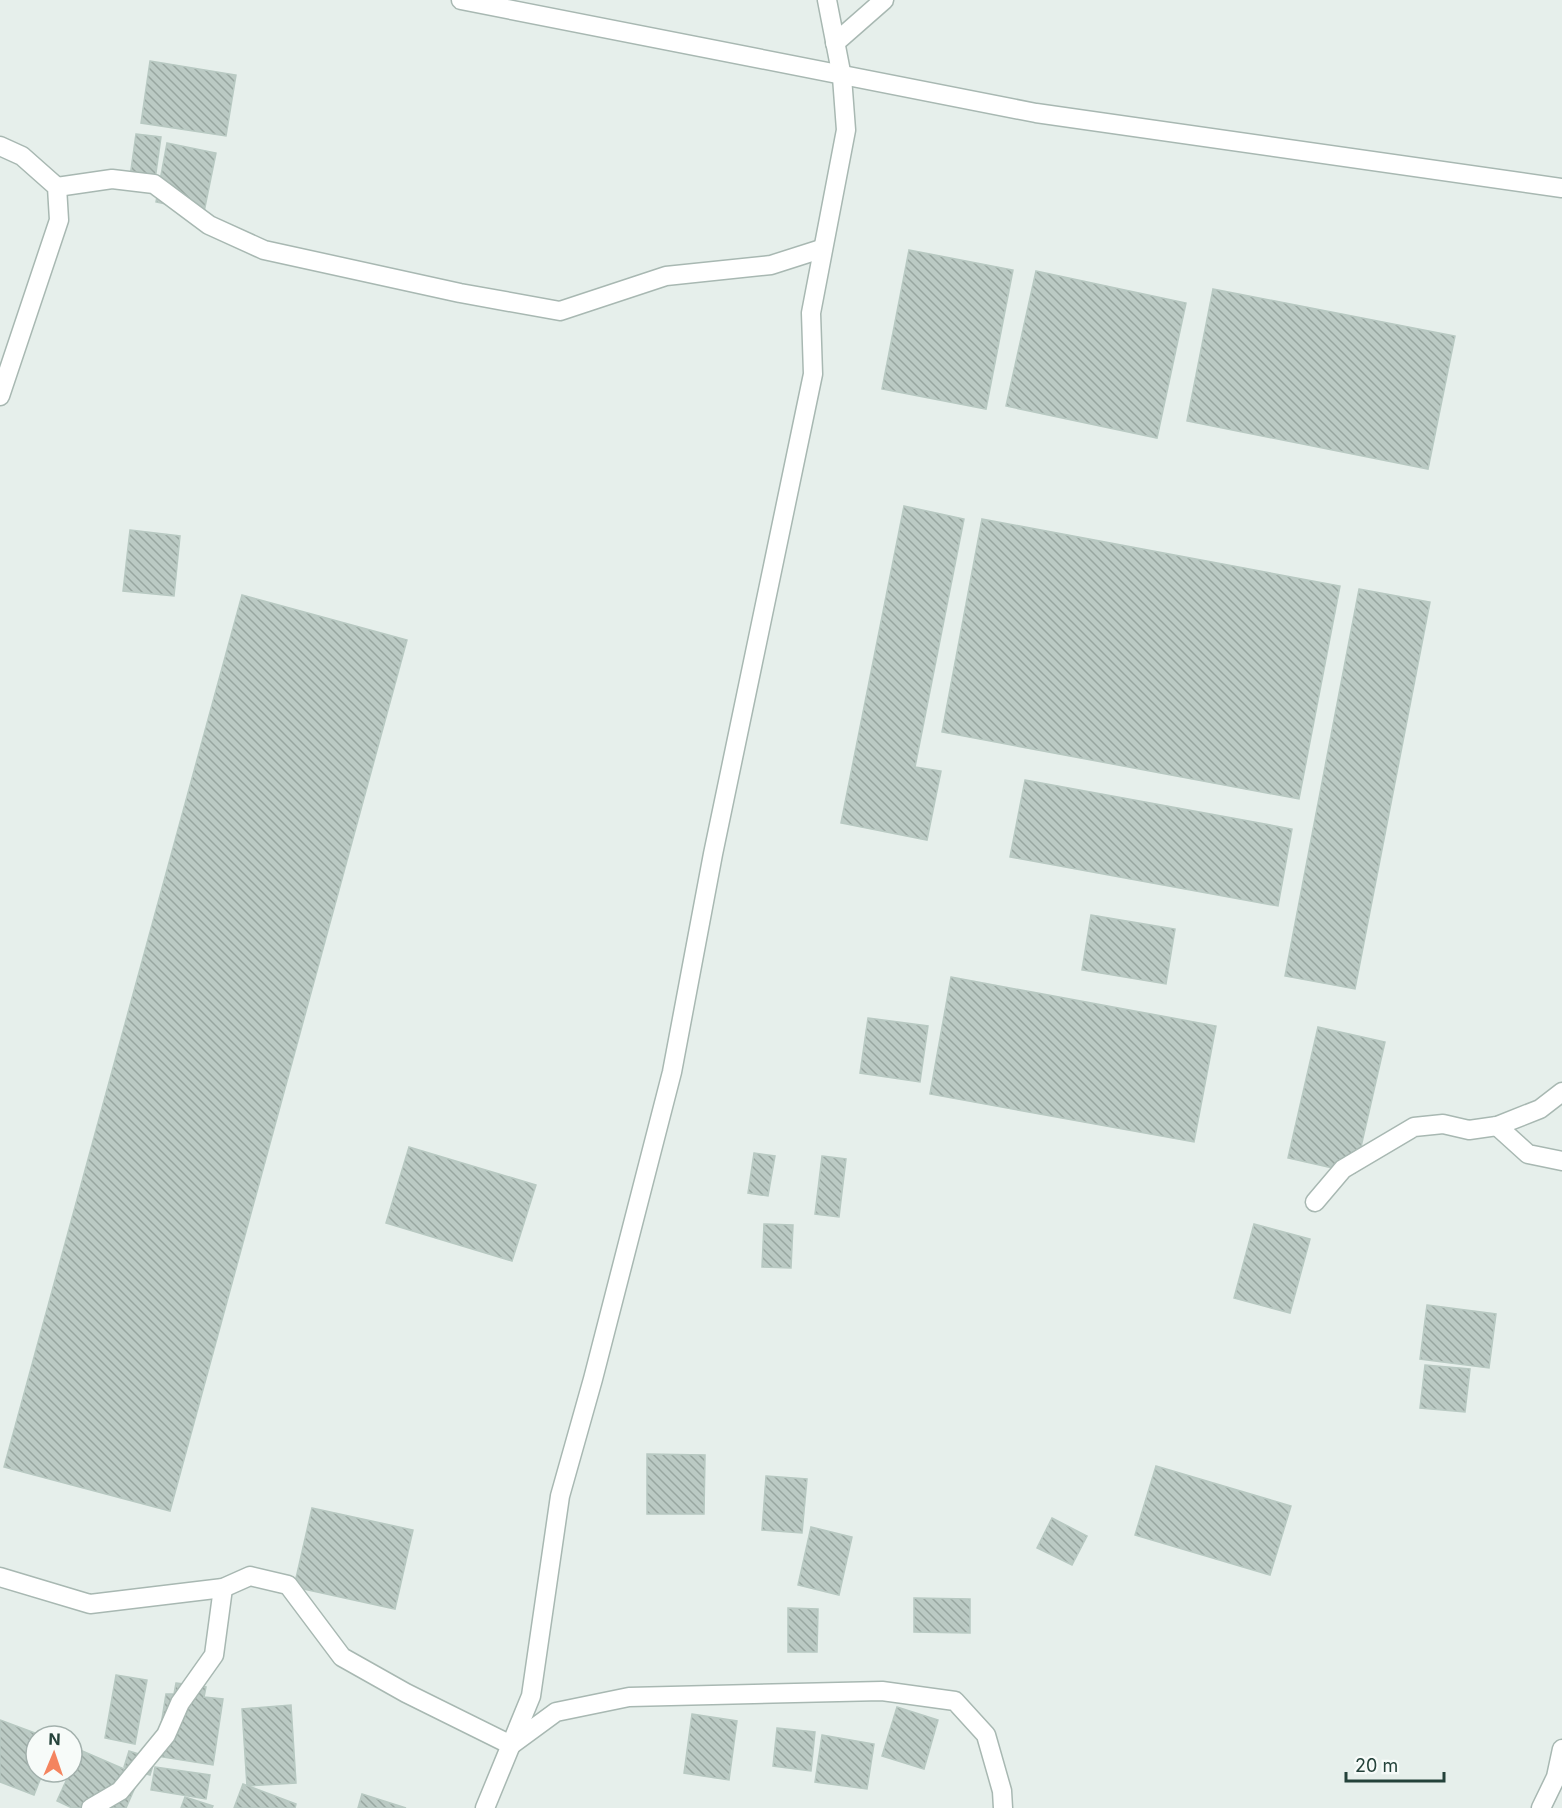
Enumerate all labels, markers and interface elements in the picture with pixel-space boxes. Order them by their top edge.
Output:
north arrow [24,1724,84,1784]
text: N [48,1729,61,1749]
scale bar [1346,1745,1444,1783]
text: 20 m [1355,1755,1398,1776]

